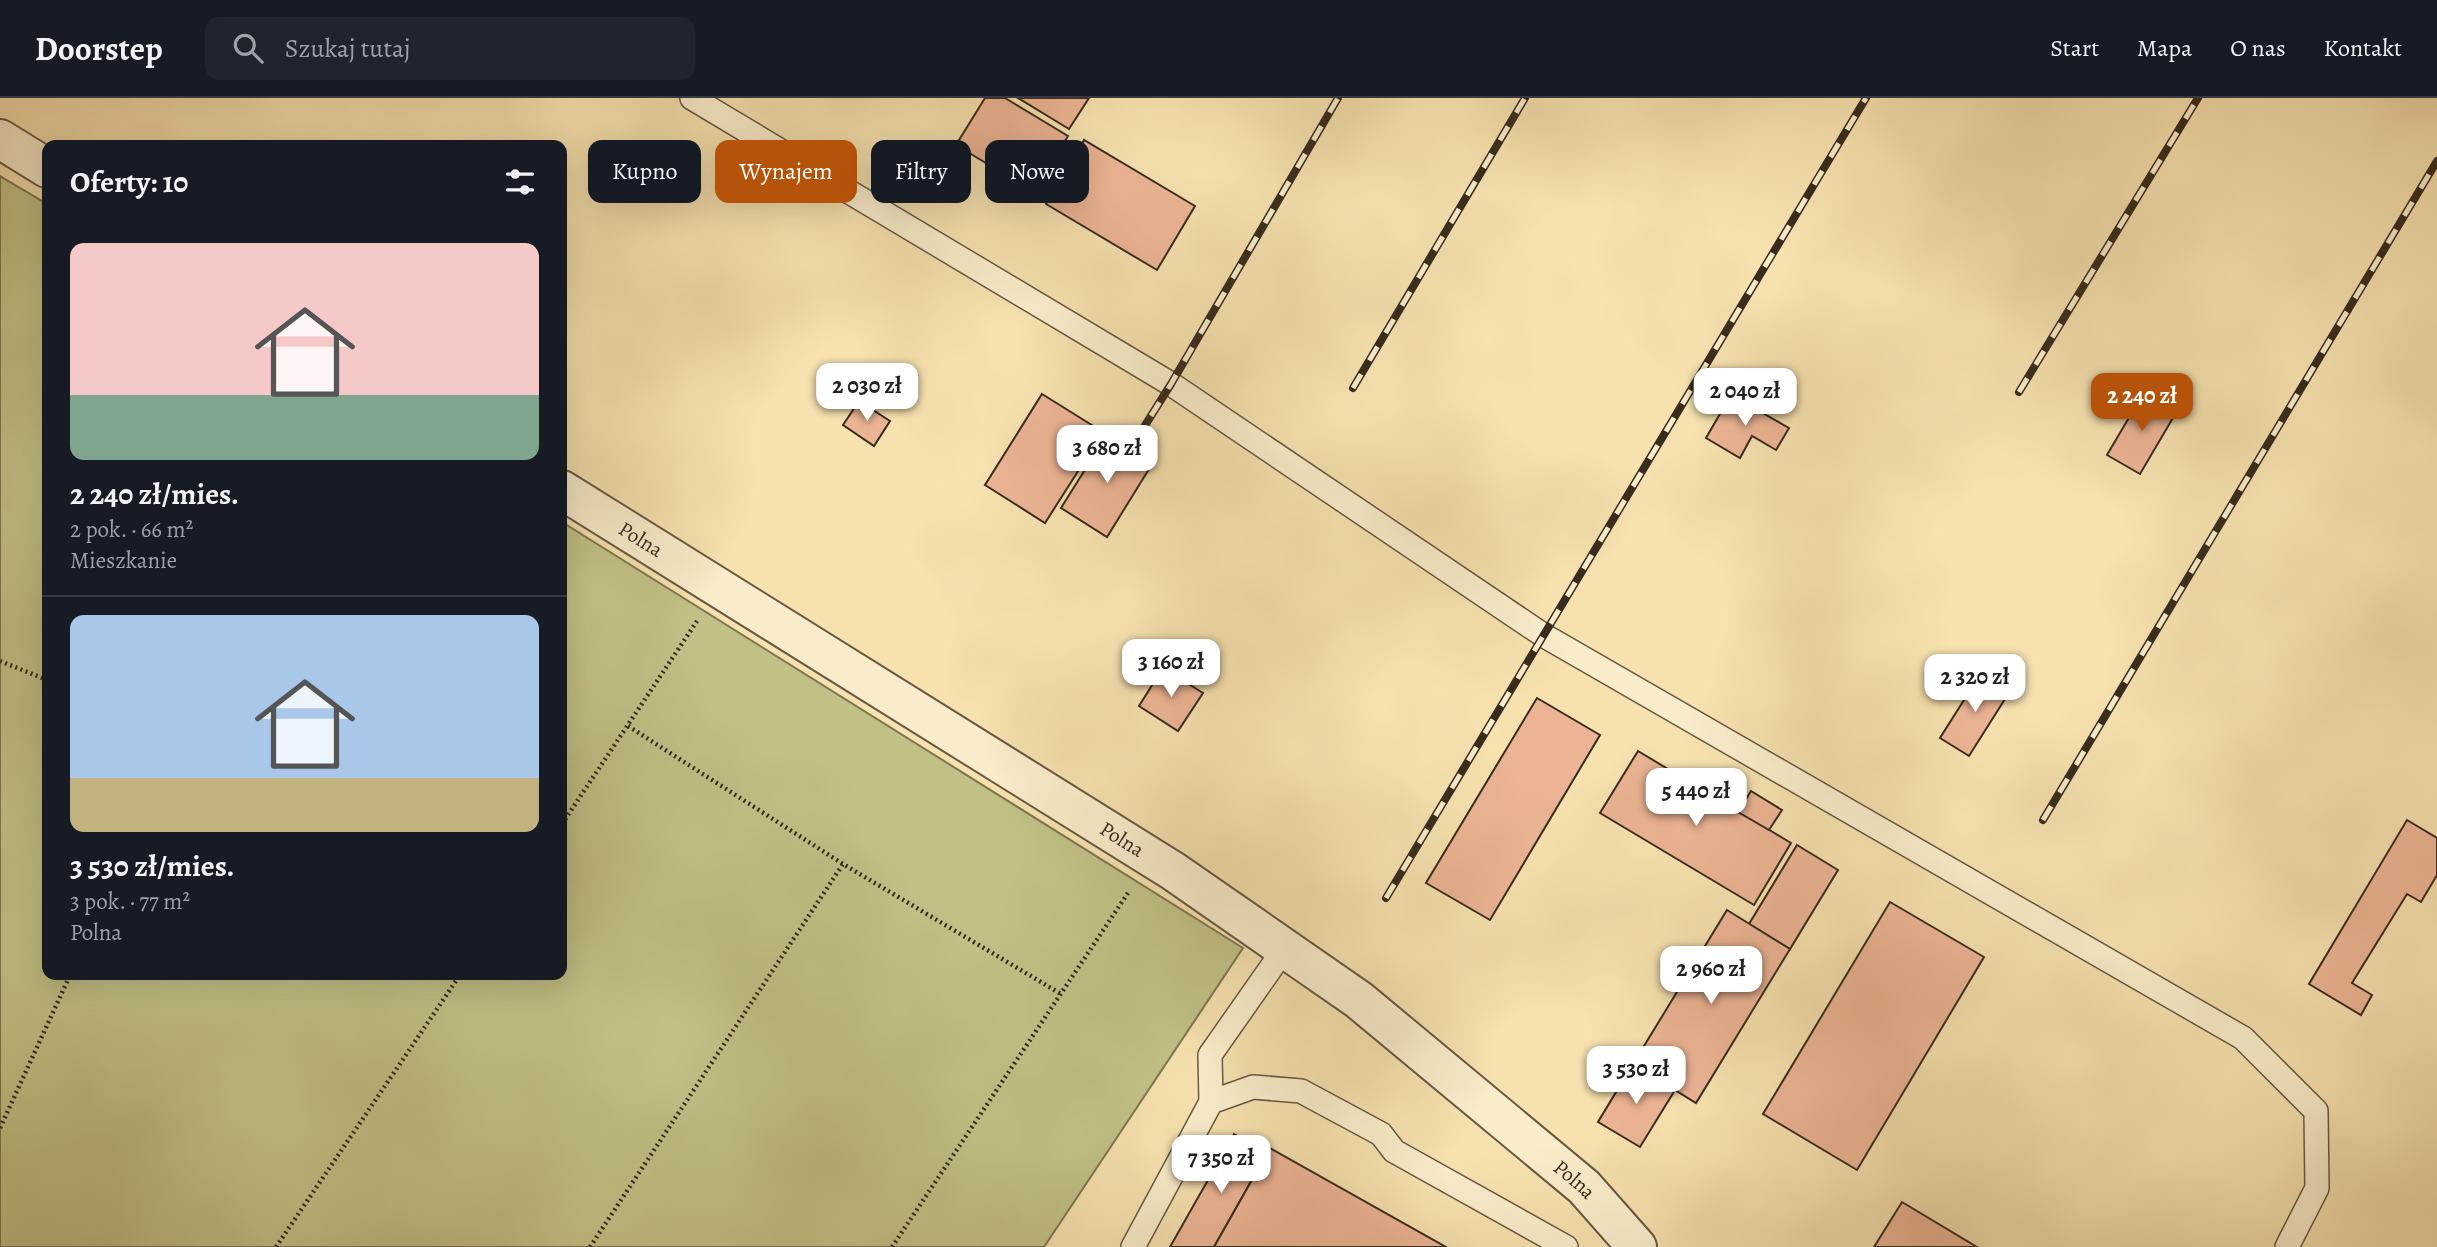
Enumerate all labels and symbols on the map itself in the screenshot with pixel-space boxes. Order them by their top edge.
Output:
pin: 2 030 zł [795,364,939,423]
pin: 2 040 zł [1673,368,1817,428]
pin: 2 240 zł [2070,374,2214,433]
pin: 3 680 zł [1035,426,1179,485]
street label: Polna [613,515,669,564]
pin: 3 160 zł [1099,640,1243,699]
pin: 2 320 zł [1903,654,2047,714]
pin: 5 440 zł [1624,768,1768,828]
street label: Polna [1094,815,1150,864]
pin: 2 960 zł [1639,946,1783,1006]
pin: 3 530 zł [1564,1046,1708,1106]
pin: 7 350 zł [1149,1136,1293,1195]
street label: Polna [1548,1153,1602,1205]

